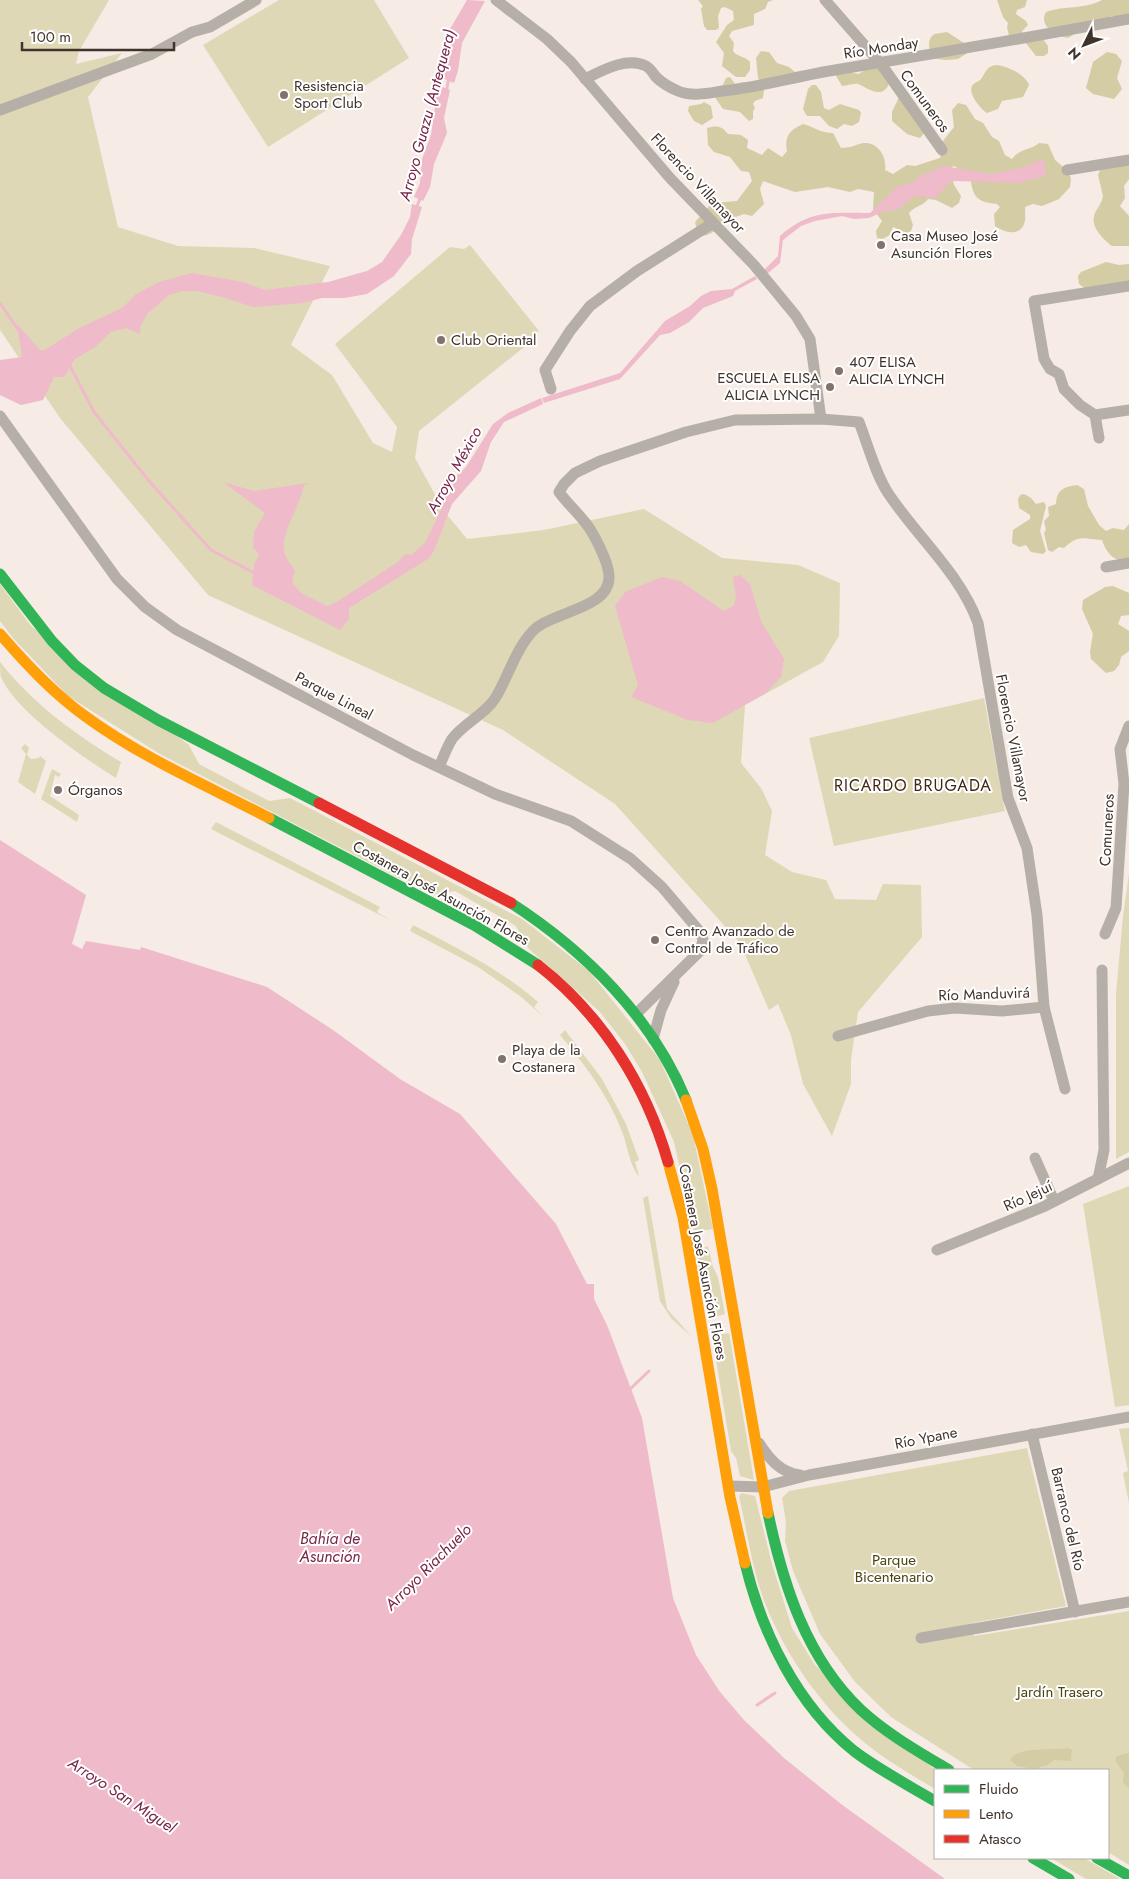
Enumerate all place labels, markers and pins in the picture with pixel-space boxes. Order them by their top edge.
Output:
place label: Resistencia Sport Club [294,75,364,114]
marker: Resistencia Sport Club [278,89,290,101]
place label: Casa Museo José Asunción Flores [891,225,999,264]
marker: Casa Museo José Asunción Flores [875,239,887,251]
place label: Club Oriental [451,329,536,351]
marker: Club Oriental [435,334,447,346]
place label: 407 ELISA ALICIA LYNCH [849,351,944,390]
marker: 407 ELISA ALICIA LYNCH [833,365,845,377]
place label: ESCUELA ELISA ALICIA LYNCH [717,367,820,406]
marker: ESCUELA ELISA ALICIA LYNCH [824,381,836,393]
place label: Órganos [68,779,123,801]
marker: Órganos [52,784,64,796]
place label: Centro Avanzado de Control de Tráfico [665,920,795,959]
marker: Centro Avanzado de Control de Tráfico [649,934,661,946]
place label: Playa de la Costanera [512,1039,581,1078]
marker: Playa de la Costanera [496,1053,508,1065]

